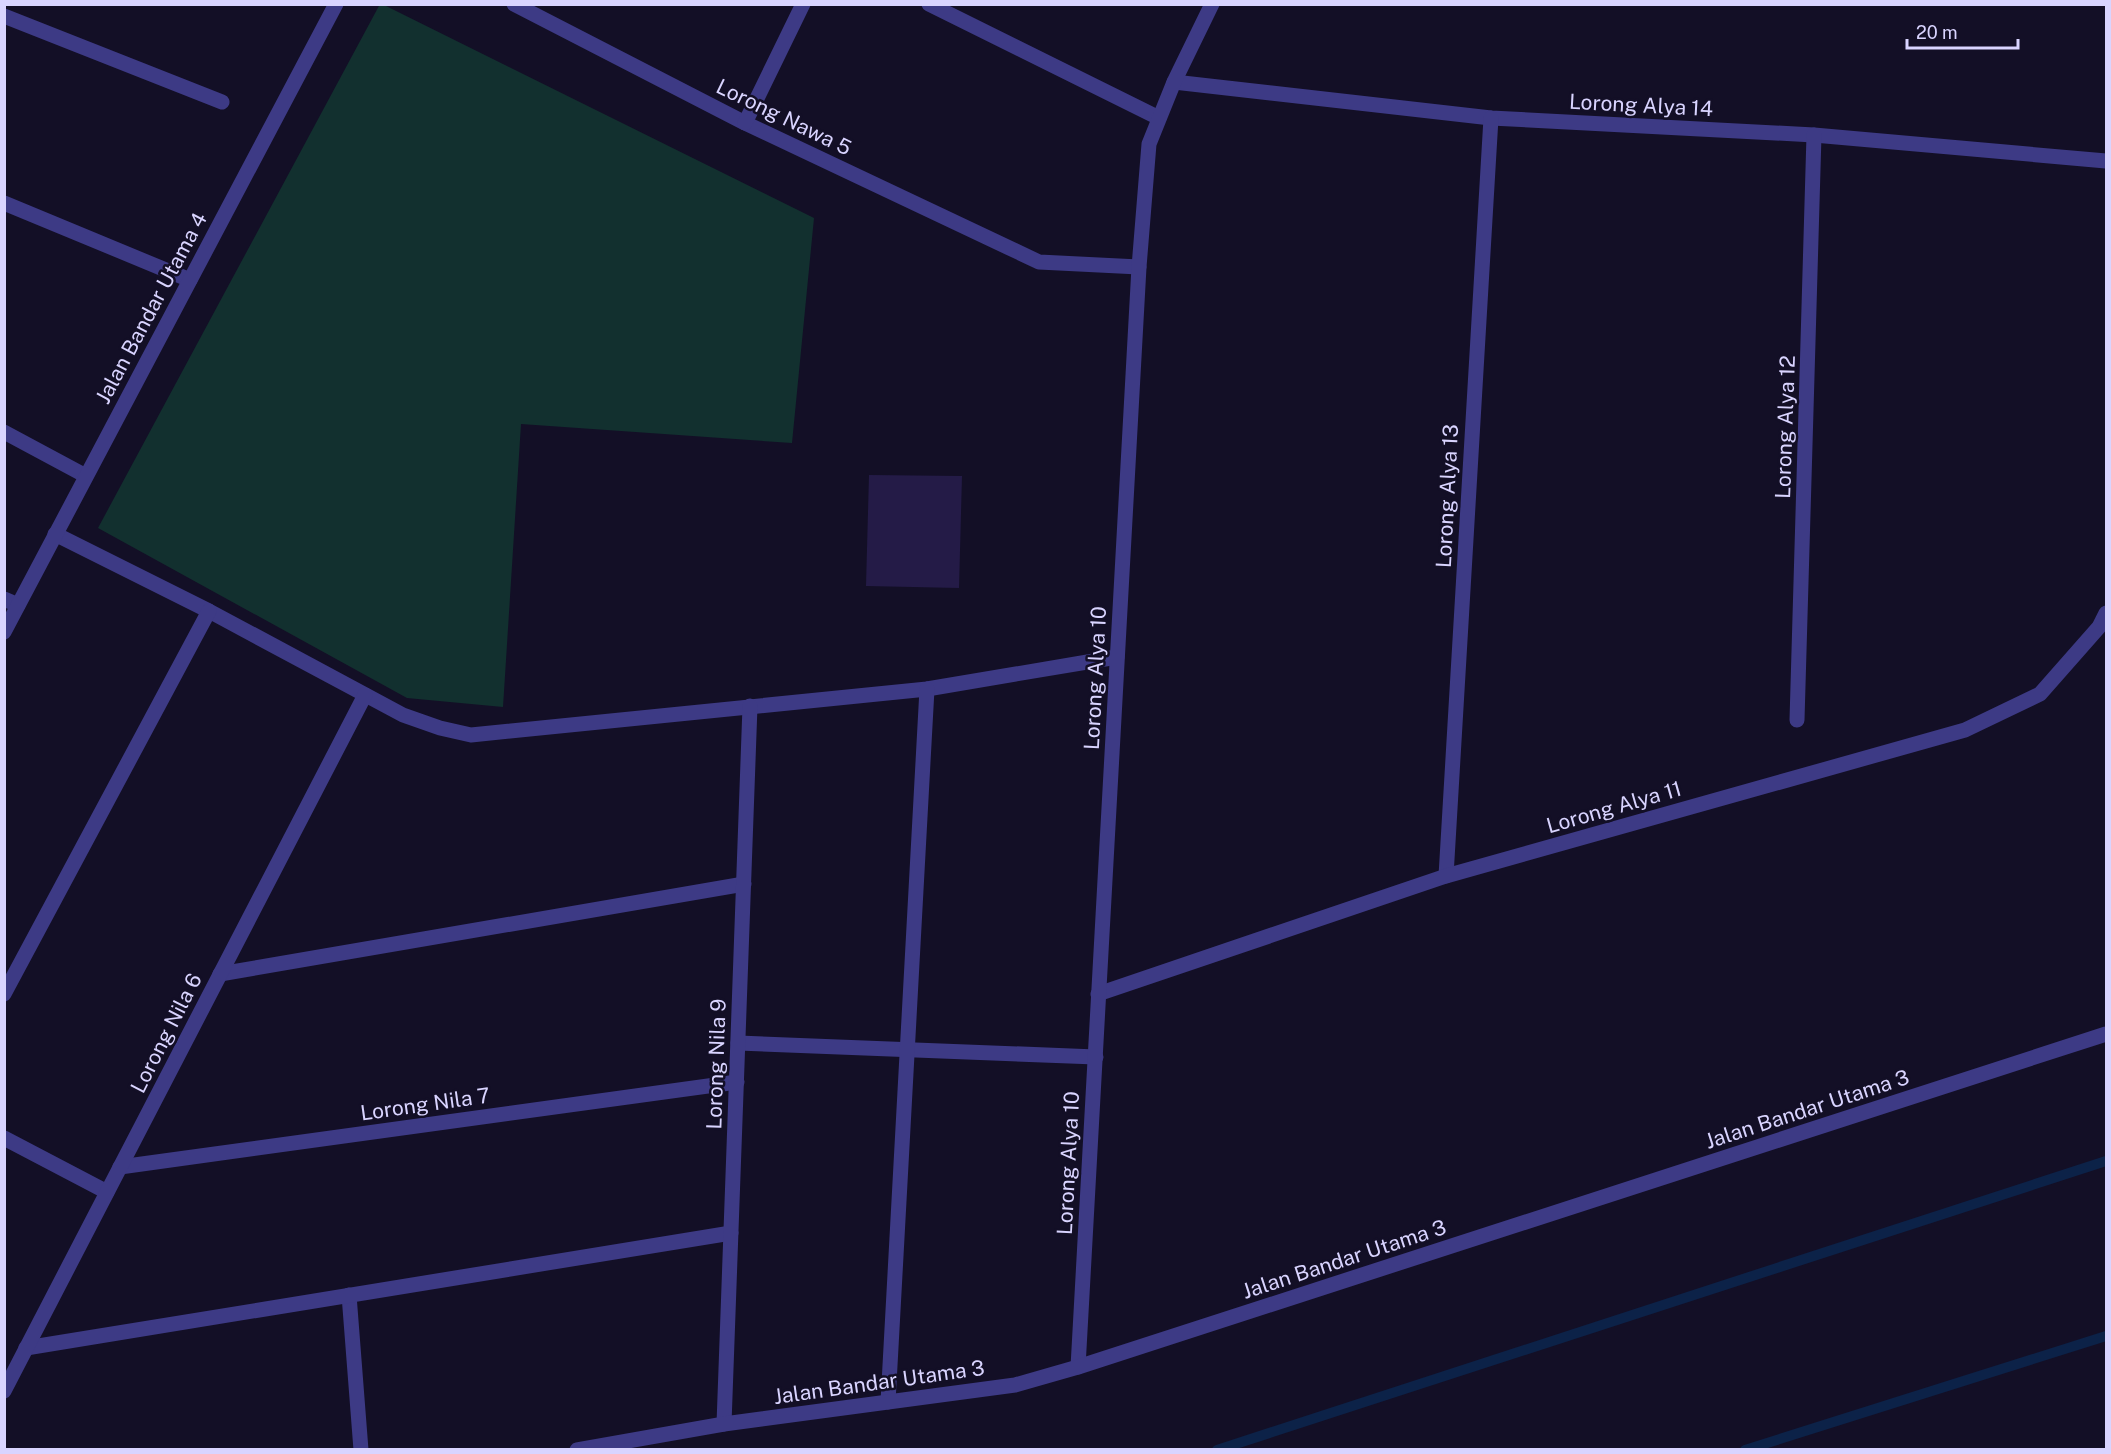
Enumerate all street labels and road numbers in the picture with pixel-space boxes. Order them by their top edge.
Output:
street label: Lorong Nawa 5 [712,74,856,160]
street label: Lorong Alya 14 [1568,89,1714,121]
street label: Jalan Bandar Utama 4 [90,208,212,408]
street label: Lorong Alya 12 [1770,355,1800,499]
street label: Lorong Alya 13 [1431,423,1463,569]
street label: Lorong Alya 10 [1079,606,1111,750]
street label: Lorong Alya 11 [1544,776,1684,838]
street label: Lorong Nila 6 [125,969,207,1097]
street label: Lorong Nila 9 [701,998,731,1130]
street label: Jalan Bandar Utama 3 [1702,1064,1912,1154]
street label: Lorong Nila 7 [359,1083,491,1125]
street label: Lorong Alya 10 [1052,1091,1084,1235]
street label: Jalan Bandar Utama 3 [1239,1214,1449,1304]
street label: Jalan Bandar Utama 3 [772,1355,986,1409]

